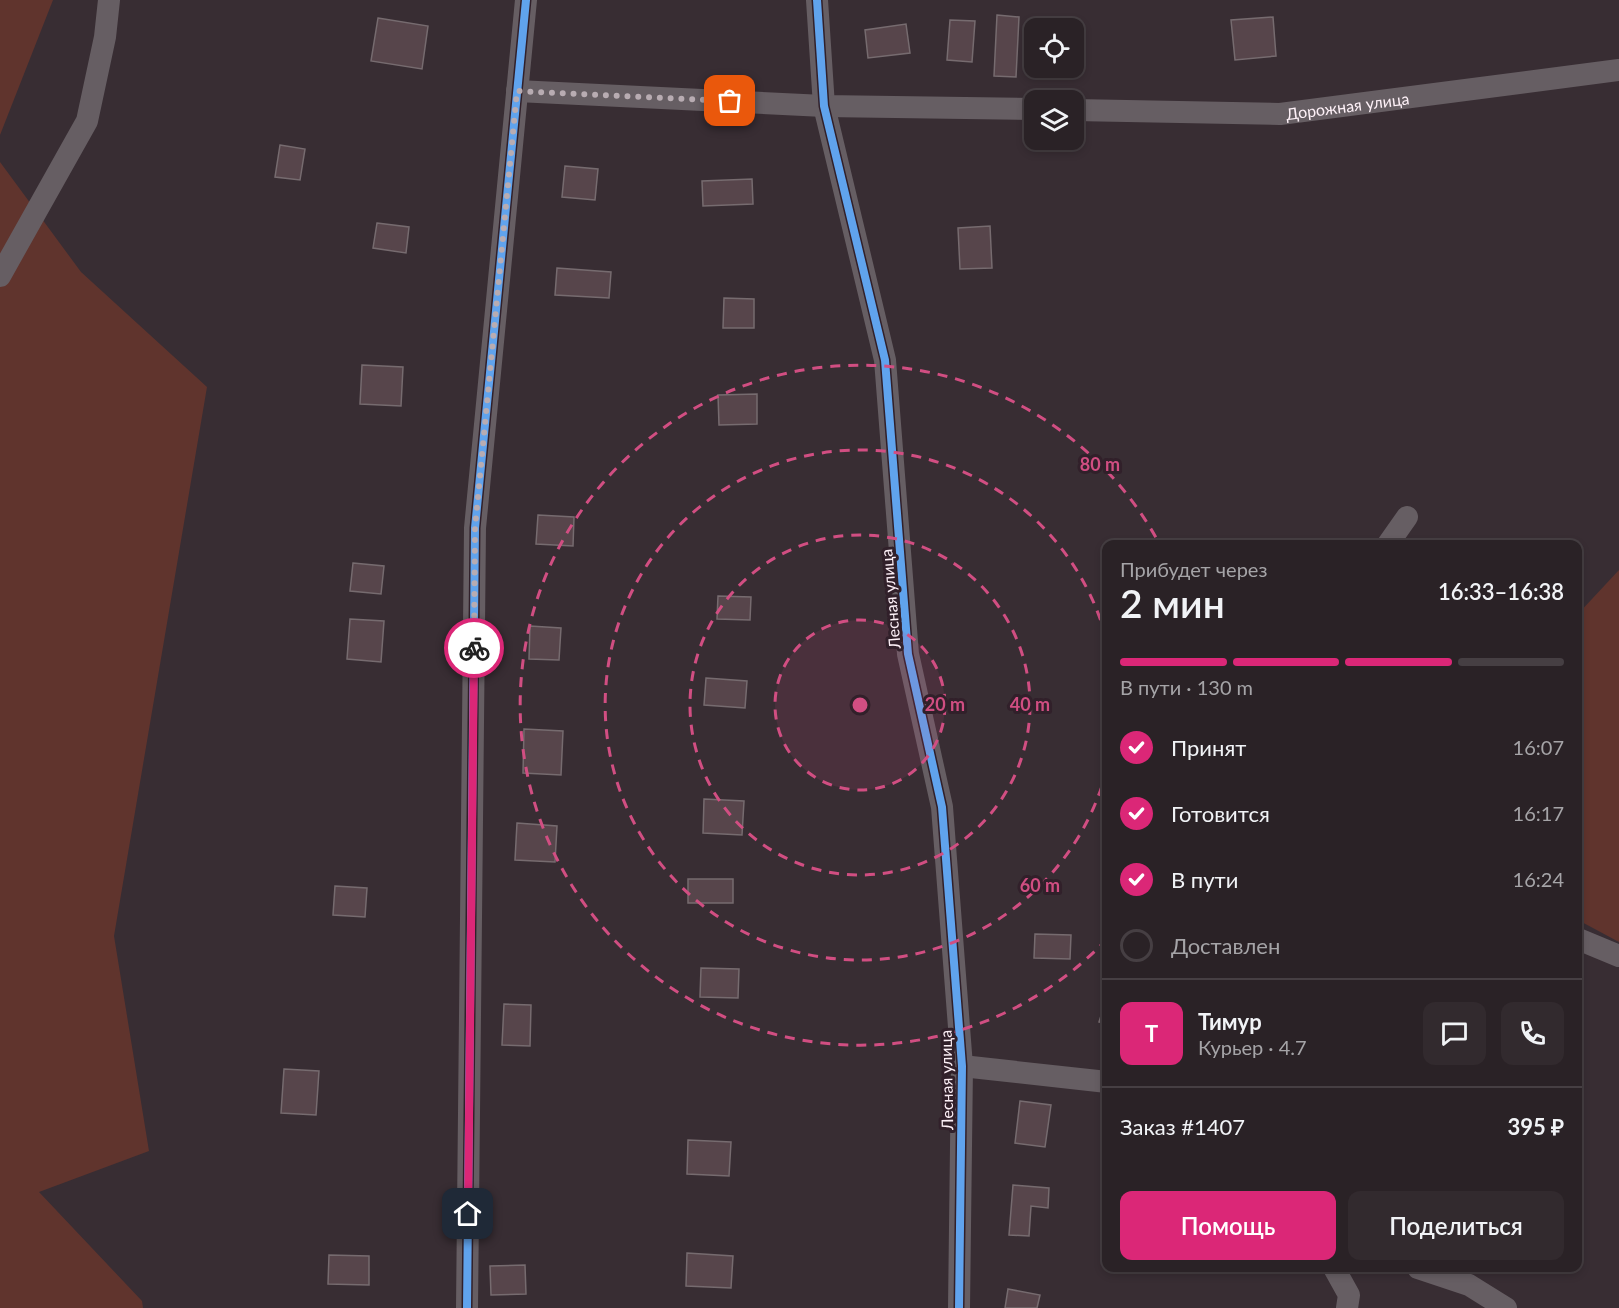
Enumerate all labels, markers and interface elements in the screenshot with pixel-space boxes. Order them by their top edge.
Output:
map controls [1024,18,1084,150]
button: locate [1024,18,1084,78]
pin [704,75,755,126]
icon: bag [713,84,746,117]
street label: Дорожная улица [1285,88,1410,123]
button: layers [1024,90,1084,150]
text: 80 m [1080,453,1120,475]
street label: Лесная улица [876,548,904,651]
text: Прибудет через [1120,557,1267,581]
text: 16:33–16:38 [1438,578,1564,605]
text: 2 мин [1120,580,1225,626]
courier [444,618,504,678]
icon: bike [458,632,491,665]
text: В пути · 130 m [1120,675,1253,699]
text: 20 m [925,693,965,715]
text: 40 m [1010,693,1050,715]
centre of rings [850,695,870,715]
icon: check [1120,731,1153,764]
text: Принят [1171,734,1246,761]
text: 16:07 [1513,735,1564,759]
icon: check [1120,797,1153,830]
text: Готовится [1171,800,1270,827]
text: 16:17 [1513,801,1564,825]
icon: check [1120,863,1153,896]
text: В пути [1171,866,1238,893]
text: 16:24 [1513,867,1564,891]
text: 60 m [1020,874,1060,896]
text: Доставлен [1171,932,1280,959]
button: chat [1423,1002,1486,1065]
button: phone [1501,1002,1564,1065]
text: Тимур [1198,1008,1262,1035]
text: Т [1145,1020,1158,1047]
street label: Лесная улица [936,1030,956,1131]
text: Курьер · 4.7 [1198,1035,1307,1059]
text: Заказ #1407 [1120,1113,1245,1140]
text: 395 ₽ [1508,1113,1564,1140]
pin [442,1188,493,1239]
button: Помощь [1120,1191,1336,1260]
button: Поделиться [1348,1191,1564,1260]
icon: home [451,1197,484,1230]

